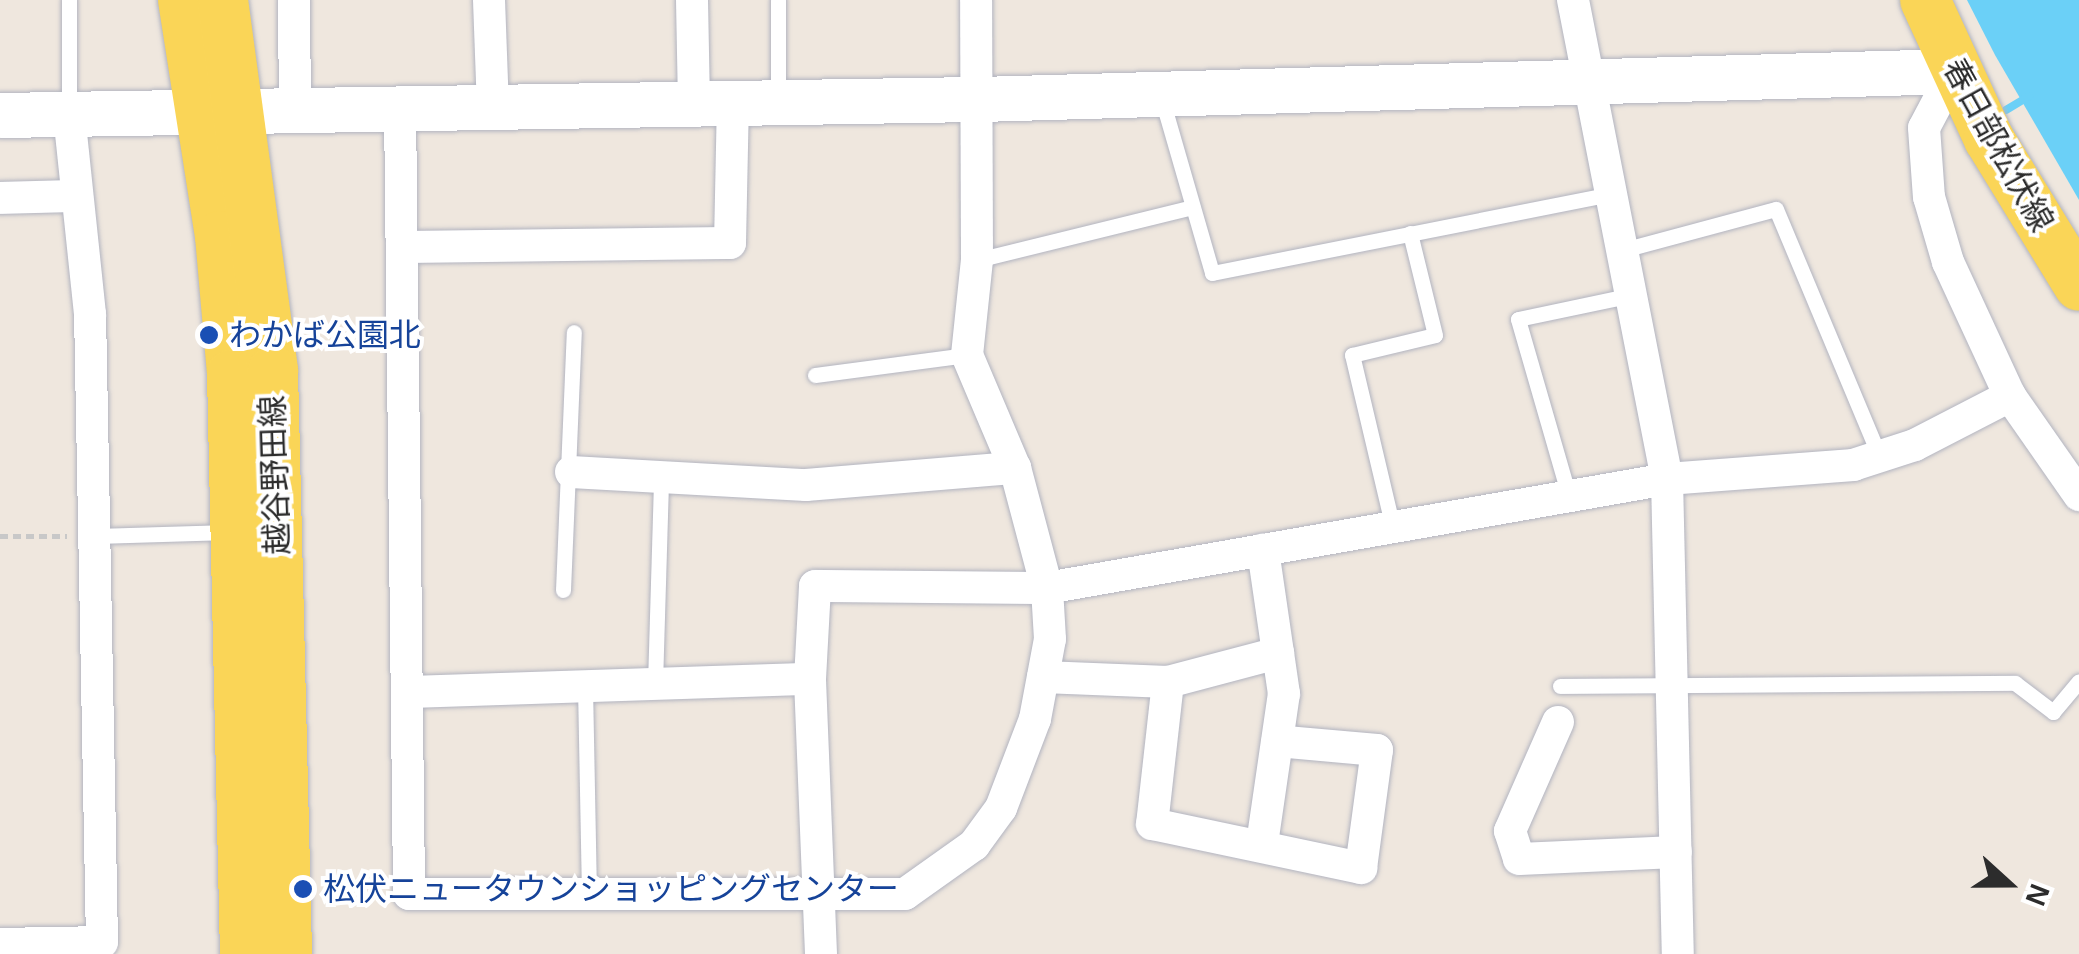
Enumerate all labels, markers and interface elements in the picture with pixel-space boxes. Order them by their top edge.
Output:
street label: 春日部松伏線 [1935,52,2061,238]
place label: わかば公園北 [229,316,421,354]
marker: わかば公園北 [198,324,220,346]
street label: 越谷野田線 [253,394,297,556]
north arrow [1959,834,2059,934]
place label: 松伏ニュータウンショッピングセンター [323,870,899,908]
marker: 松伏ニュータウンショッピングセンター [292,878,314,900]
text: N [2019,880,2056,910]

